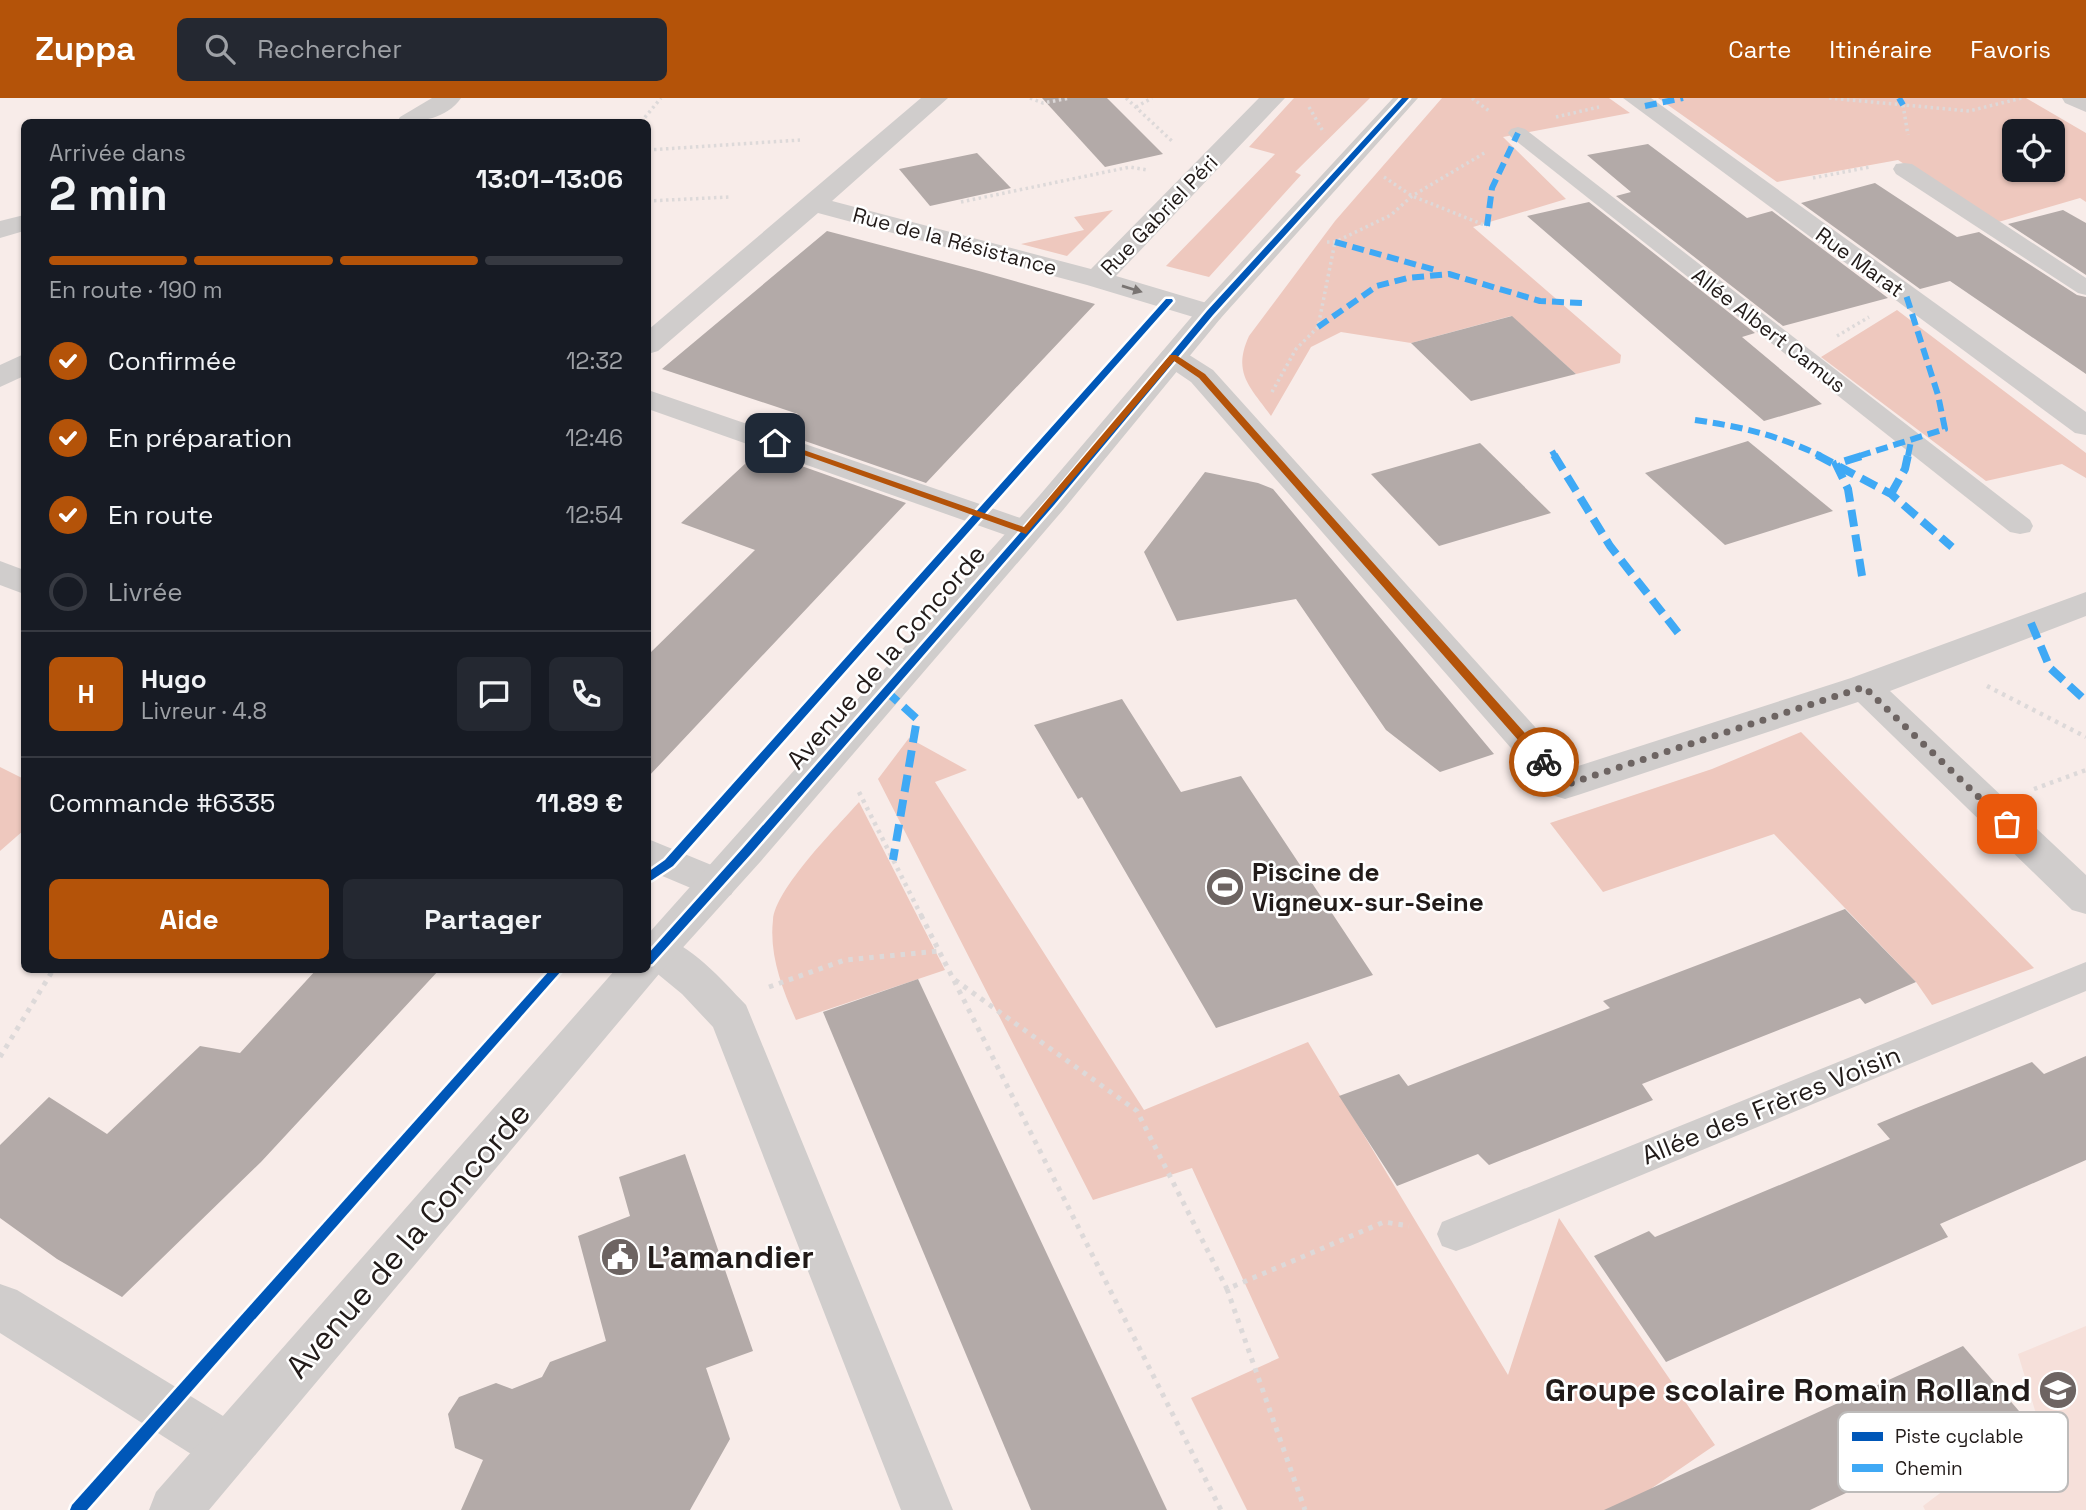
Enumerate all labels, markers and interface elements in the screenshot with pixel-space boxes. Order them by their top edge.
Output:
search box [177,18,667,81]
text: Zuppa [35,28,135,70]
icon: search [201,30,239,68]
text: Rechercher [257,32,402,66]
text: Carte [1728,34,1791,65]
text: Itinéraire [1829,34,1932,65]
text: Favoris [1970,34,2051,65]
map controls [2002,119,2065,182]
button: locate [2002,119,2065,182]
text: Arrivée dans [49,138,186,168]
street label: Rue Gabriel Péri [1095,149,1223,281]
text: 13:01–13:06 [476,162,623,196]
text: 2 min [49,165,168,223]
street label: Rue de la Résistance [850,201,1060,281]
street label: Rue Marat [1810,221,1910,303]
street label: Allée Albert Camus [1687,261,1851,399]
text: En route · 190 m [49,275,223,305]
one-way arrow [1122,285,1143,295]
icon: check [49,342,87,380]
text: Confirmée [108,344,237,378]
text: 12:32 [566,346,623,376]
pin [745,413,805,473]
icon: check [49,419,87,457]
text: En préparation [108,421,292,455]
text: 12:46 [565,423,623,453]
icon: home [756,424,794,462]
icon: check [49,496,87,534]
text: En route [108,498,213,532]
text: 12:54 [566,500,623,530]
street label: Avenue de la Concorde [779,537,993,777]
text: Livrée [108,575,183,609]
button: chat [457,657,531,731]
button: phone [549,657,623,731]
text: Hugo [141,662,207,696]
text: H [77,677,95,711]
text: Livreur · 4.8 [141,696,267,726]
courier [1509,727,1579,797]
icon: bike [1525,743,1563,781]
text: Commande #6335 [49,786,275,820]
text: 11.89 € [536,786,623,820]
pin [1977,794,2037,854]
icon: bag [1988,805,2026,843]
place label: Piscine de Vigneux-sur-Seine [1252,855,1484,919]
sports icon: Piscine de Vigneux-sur-Seine [1204,866,1246,908]
button: Aide [49,879,329,959]
button: Partager [343,879,623,959]
street label: Allée des Frères Voisin [1637,1038,1905,1172]
street label: Avenue de la Concorde [277,1094,539,1386]
public building icon: L'amandier [599,1236,641,1278]
place label: L'amandier [647,1237,814,1277]
school or university icon: Groupe scolaire Romain Rolland [2037,1369,2079,1411]
place label: Groupe scolaire Romain Rolland [1545,1370,2031,1410]
legend [1838,1412,2068,1492]
text: Piste cyclable [1895,1424,2023,1449]
text: Chemin [1895,1456,1963,1481]

